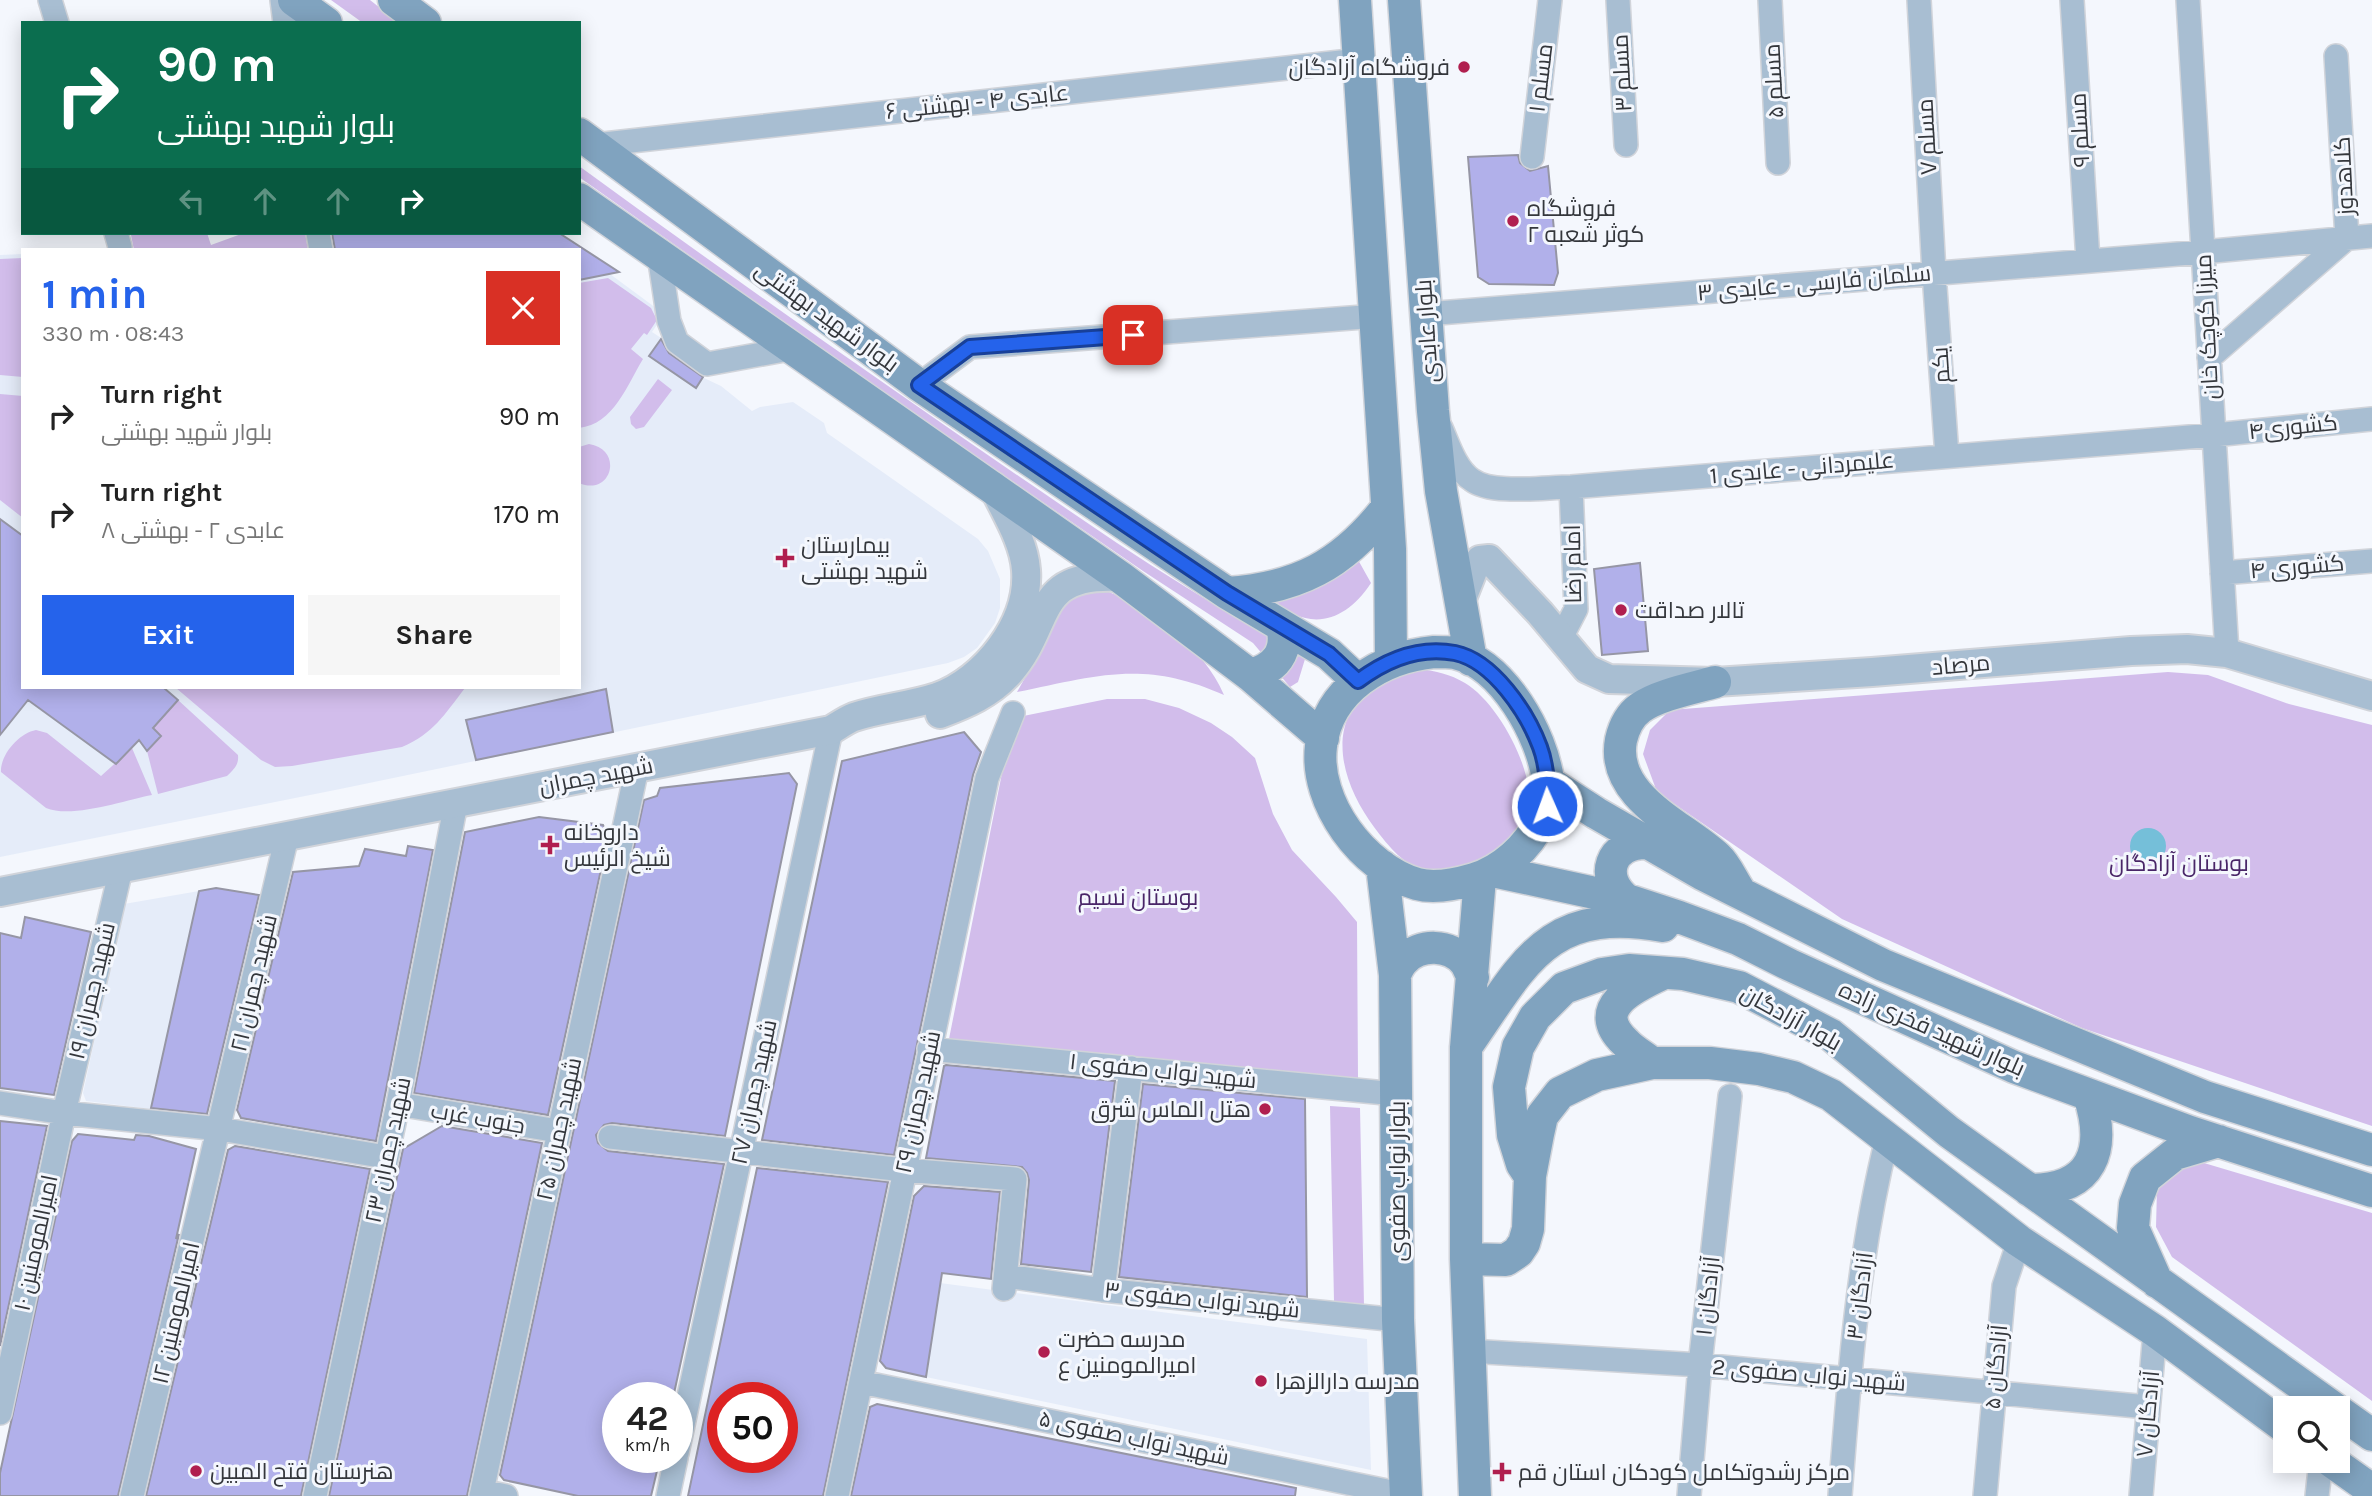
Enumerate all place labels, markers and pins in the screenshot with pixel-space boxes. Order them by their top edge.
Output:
place label: فروشگاه آزادگان [1288,54,1450,81]
marker: فروشگاه آزادگان [1456,59,1472,75]
place label: فروشگاه کوثر شعبه ۲ [1527,195,1644,248]
marker: فروشگاه کوثر شعبه ۲ [1505,213,1521,229]
pin [1103,305,1163,365]
place label: بیمارستان شهید بهشتی [801,532,928,585]
marker: بیمارستان شهید بهشتی [775,548,795,568]
place label: تالار صداقت [1635,597,1744,624]
marker: تالار صداقت [1613,602,1629,618]
place label: داروخانه شیخ الرئیس [564,819,671,874]
marker: داروخانه شیخ الرئیس [542,837,558,853]
place label: هتل الماس شرق [1091,1096,1251,1123]
marker: هتل الماس شرق [1257,1101,1273,1117]
place label: مدرسه حضرت امیرالمومنین ع [1058,1326,1196,1381]
marker: مدرسه حضرت امیرالمومنین ع [1036,1344,1052,1360]
place label: مدرسه دارالزهرا [1275,1368,1420,1395]
marker: مدرسه دارالزهرا [1253,1373,1269,1389]
place label: هنرستان فتح المبین [210,1458,394,1487]
place label: مرکز رشدوتکامل کودکان استان قم [1518,1459,1850,1488]
marker: مرکز رشدوتکامل کودکان استان قم [1492,1462,1512,1482]
marker: هنرستان فتح المبین [188,1463,204,1479]

